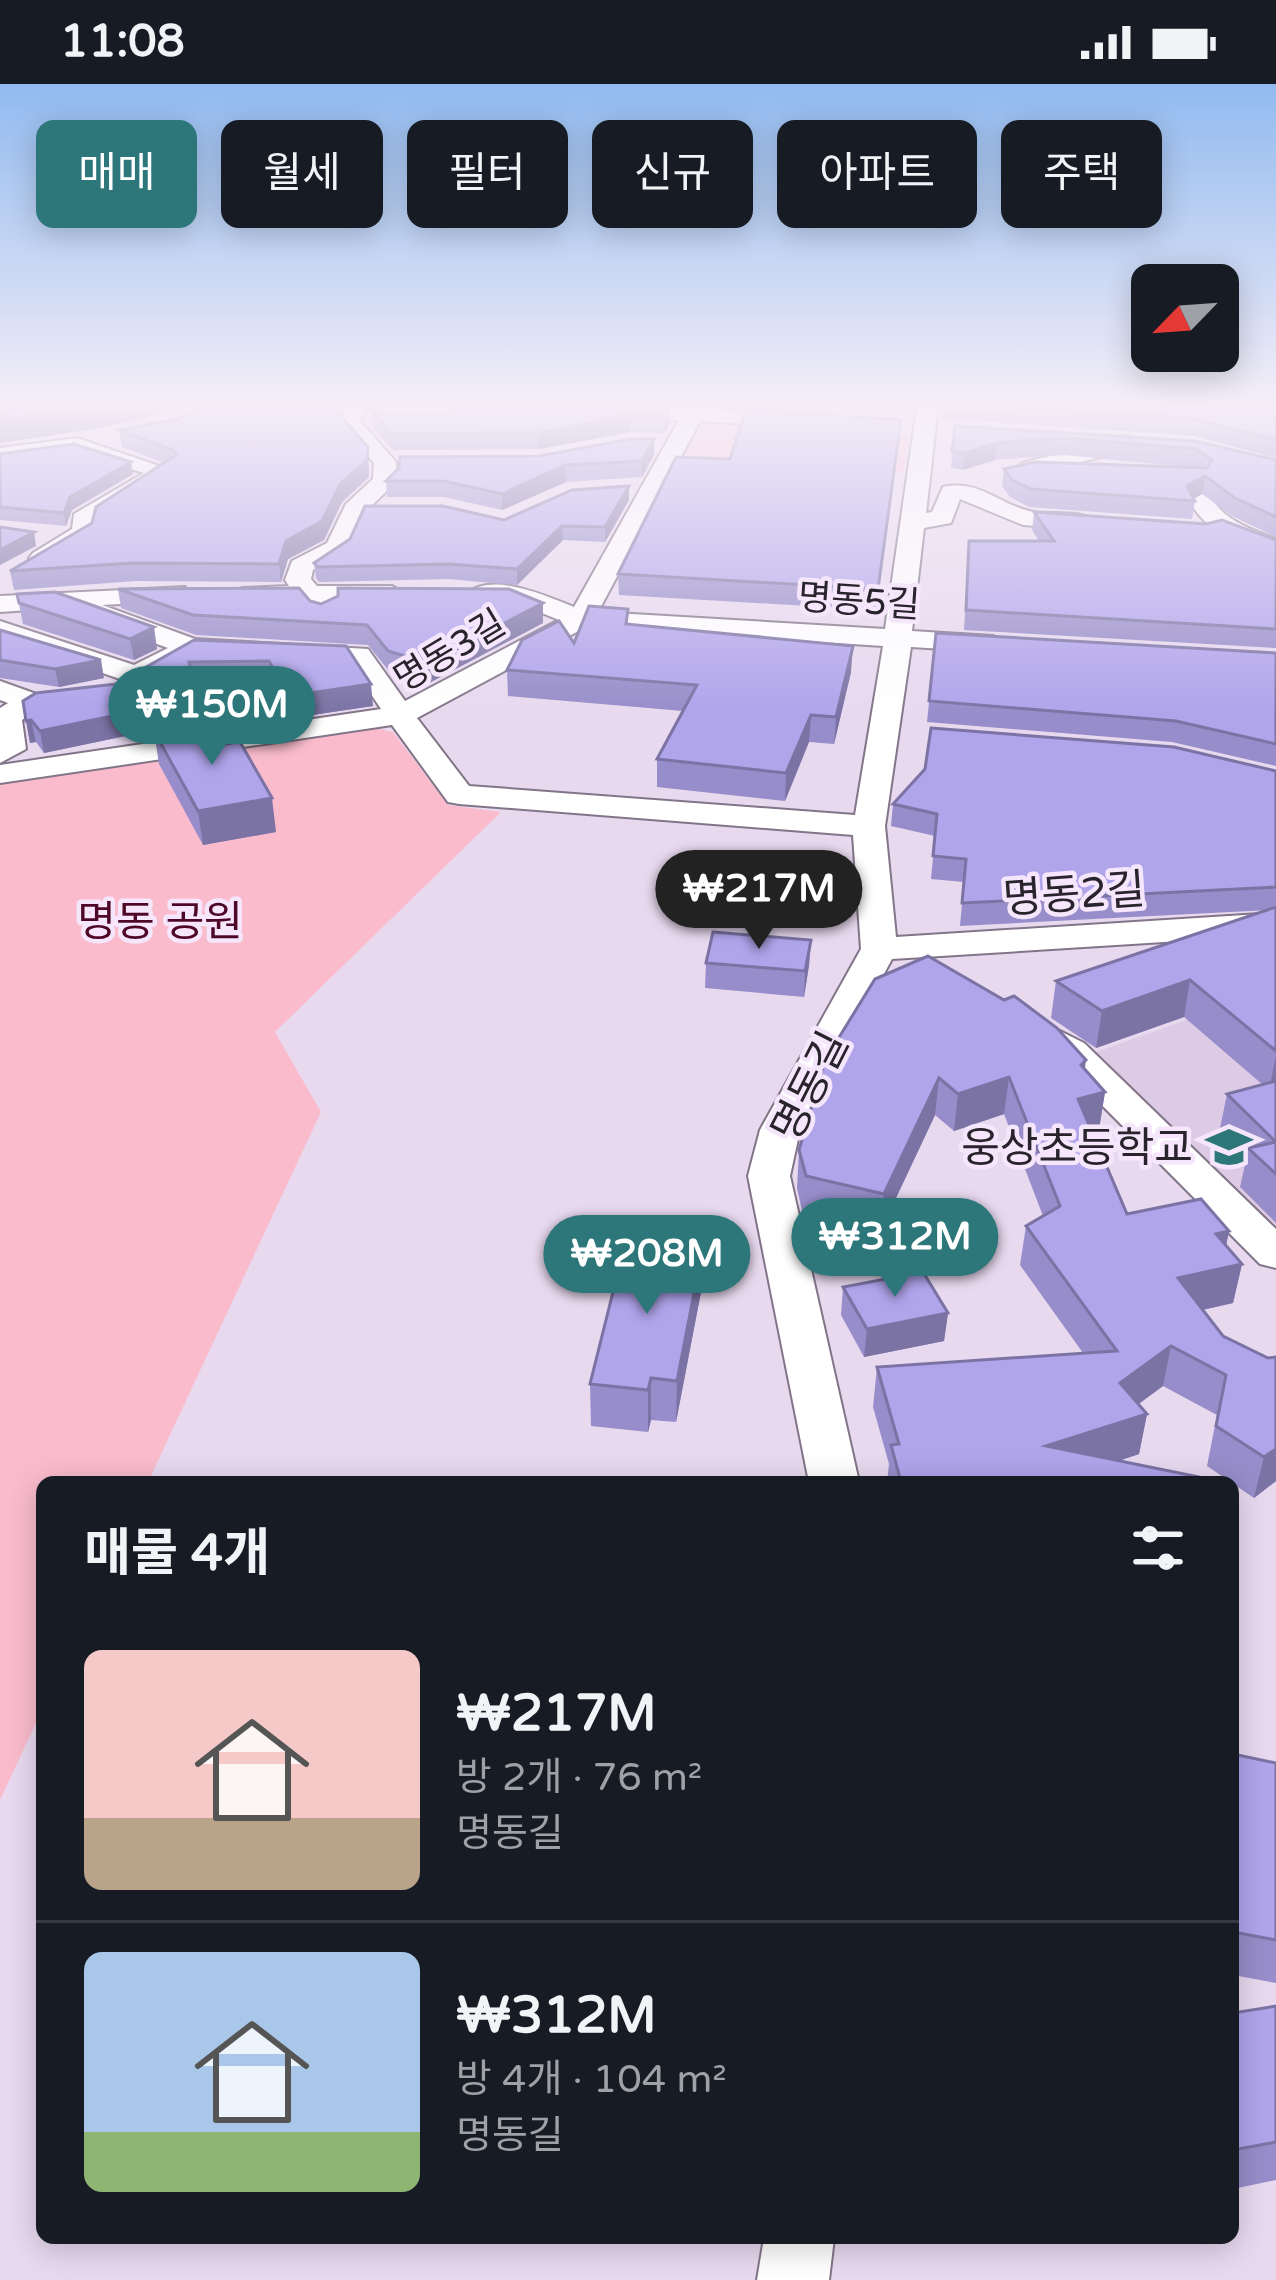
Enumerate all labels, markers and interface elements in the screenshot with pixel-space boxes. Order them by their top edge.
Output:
text: 11:08 [60,15,185,69]
chip: 매매 [36,120,197,228]
chip: 월세 [221,120,383,228]
chip: 필터 [407,120,568,228]
chip: 신규 [592,120,753,228]
chip: 아파트 [777,120,977,228]
chip: 주택 [1001,120,1162,228]
north arrow [1131,264,1239,372]
map controls [1131,264,1239,372]
street label: 명동5길 [797,576,921,627]
street label: 명동3길 [386,601,513,701]
pin: ₩150M [128,666,296,768]
text: ₩150M [135,681,289,728]
pin: ₩217M [675,850,843,952]
street label: 명동2길 [1001,864,1147,925]
text: ₩217M [682,865,836,912]
park label: 명동 공원 [77,897,243,948]
street label: 명동길 [761,1023,859,1150]
school or university icon: 웅상초등학교 [1204,1122,1254,1172]
place label: 웅상초등학교 [961,1123,1193,1174]
pin: ₩312M [811,1198,979,1300]
text: ₩312M [818,1213,972,1260]
pin: ₩208M [563,1215,731,1317]
text: ₩208M [570,1230,724,1277]
icon: filters [1125,1515,1191,1581]
text: 매물 4개 [84,1523,270,1585]
text: ₩217M [456,1683,656,1745]
icon: home [180,1698,324,1842]
text: 방 2개 · 76 m² [456,1754,702,1801]
text: 명동길 [456,1810,564,1857]
text: ₩312M [456,1985,656,2047]
icon: home [180,2000,324,2144]
text: 방 4개 · 104 m² [456,2056,727,2103]
text: 명동길 [456,2112,564,2159]

